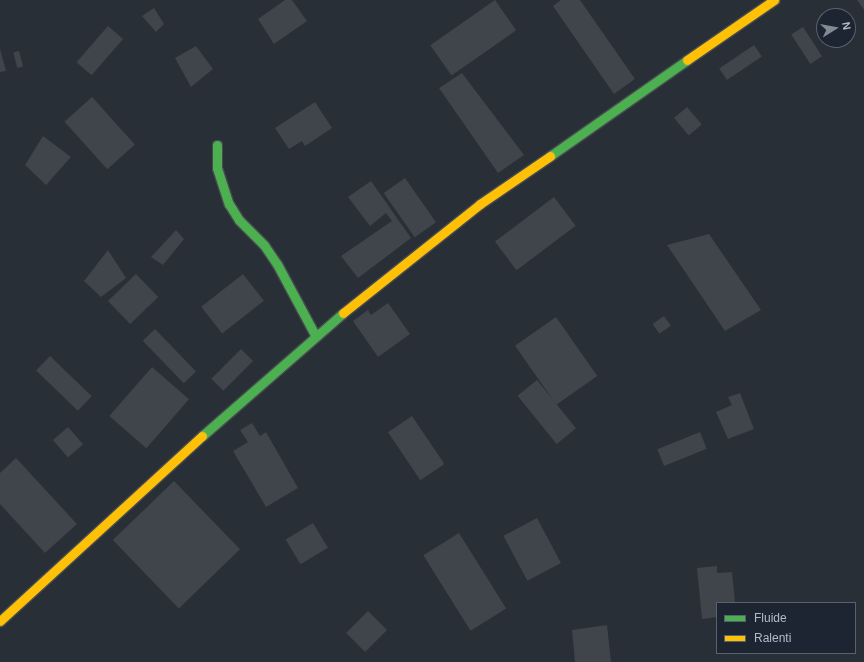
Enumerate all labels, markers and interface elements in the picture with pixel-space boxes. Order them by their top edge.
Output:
north arrow [816,8,856,48]
text: N [840,21,853,31]
legend [716,602,856,654]
text: Fluide [754,611,787,625]
text: Ralenti [754,631,791,645]

